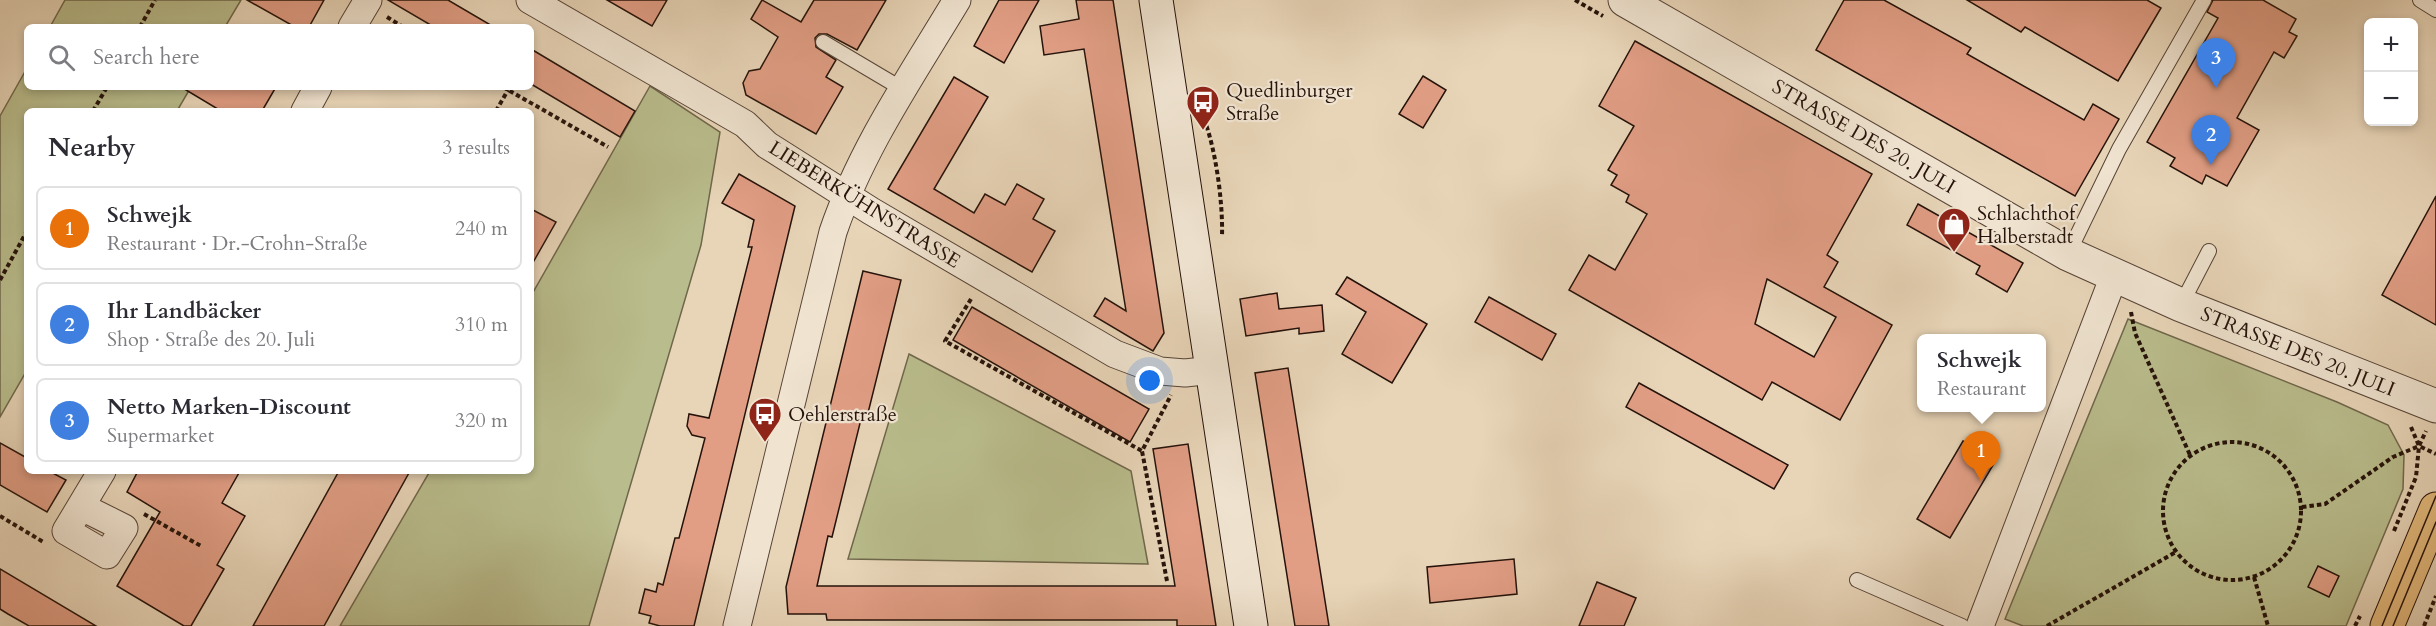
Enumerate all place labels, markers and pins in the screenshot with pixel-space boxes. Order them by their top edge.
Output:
pin: 3 [2196,38,2236,88]
place label: Quedlinburger Straße [1226,77,1353,127]
bus stop icon: Quedlinburger Straße [1185,84,1221,131]
pin: 2 [2192,116,2230,165]
place label: Schlachthof Halberstadt [1977,200,2078,250]
shop icon: Schlachthof Halberstadt [1936,206,1972,253]
bus stop icon: Oehlerstraße [747,396,783,443]
place label: Oehlerstraße [788,401,897,428]
pin: 1 [1962,432,2000,481]

